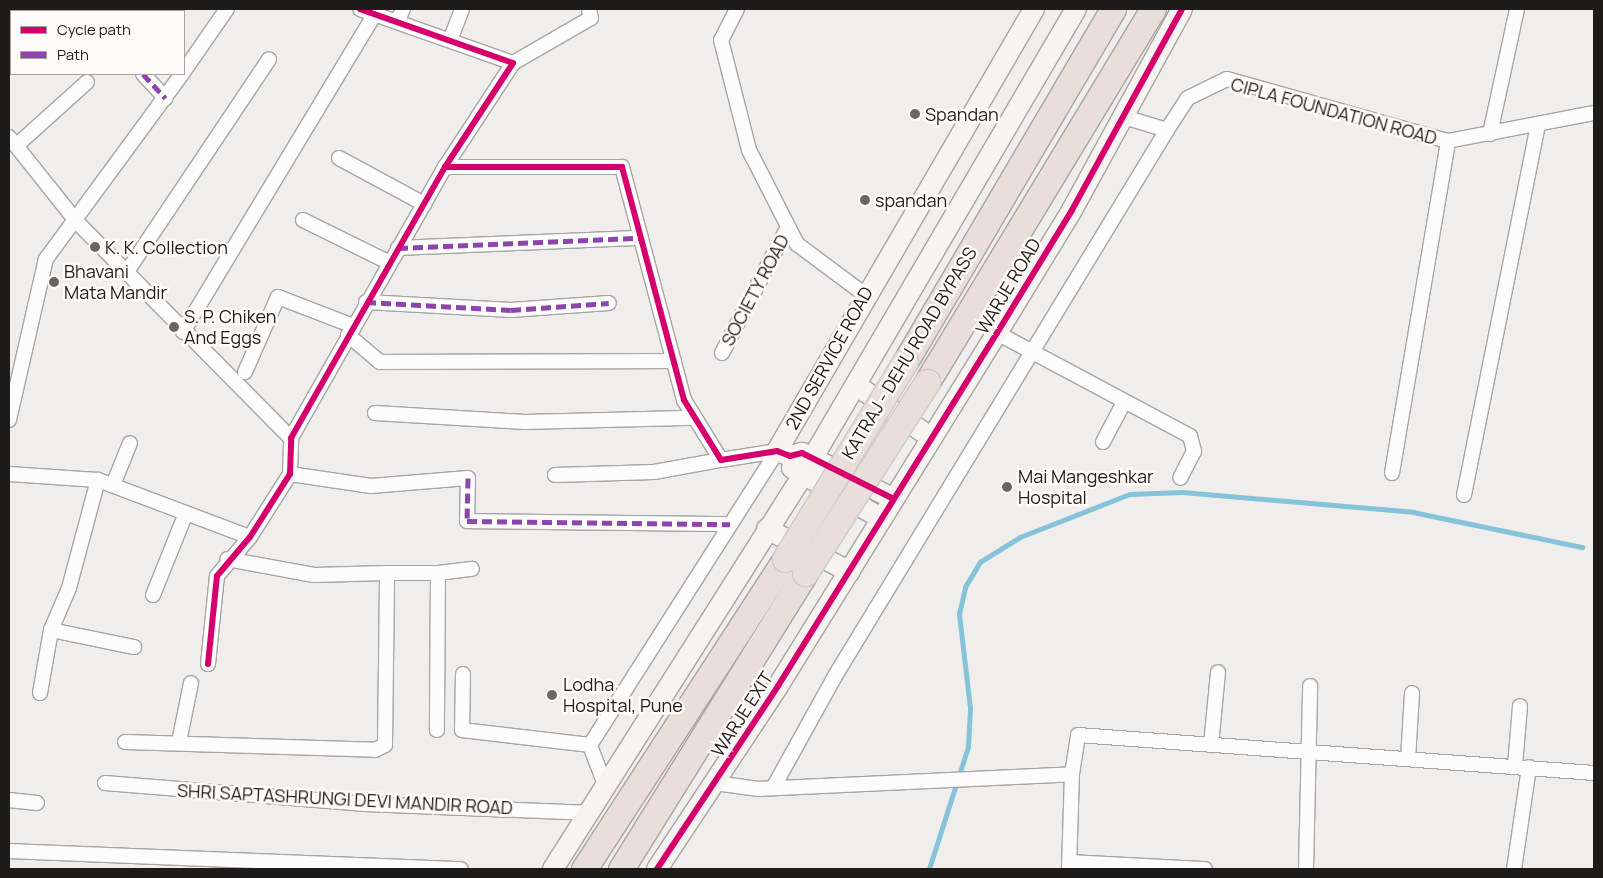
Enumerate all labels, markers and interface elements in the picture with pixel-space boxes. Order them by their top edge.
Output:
legend [10,10,185,75]
text: Cycle path [57,19,131,40]
text: Path [57,44,89,65]
street label: CIPLA FOUNDATION ROAD [1229,73,1439,149]
place label: Spandan [925,103,999,125]
marker: Spandan [909,108,921,120]
place label: spandan [875,189,947,211]
marker: spandan [859,194,871,206]
street label: SOCIETY ROAD [716,230,794,350]
street label: WARJE ROAD [971,234,1045,338]
place label: K. K. Collection [105,236,228,258]
marker: K. K. Collection [89,241,101,253]
street label: KATRAJ - DEHU ROAD BYPASS [837,243,981,463]
place label: Bhavani Mata Mandir [64,261,167,304]
marker: Bhavani Mata Mandir [48,276,60,288]
street label: 2ND SERVICE ROAD [781,283,877,433]
place label: S. P. Chiken And Eggs [184,306,276,348]
marker: S. P. Chiken And Eggs [168,321,180,333]
place label: Mai Mangeshkar Hospital [1018,466,1153,508]
marker: Mai Mangeshkar Hospital [1000,480,1014,494]
street label: WARJE EXIT [707,668,777,760]
place label: Lodha Hospital, Pune [563,674,683,716]
marker: Lodha Hospital, Pune [545,688,559,702]
street label: SHRI SAPTASHRUNGI DEVI MANDIR ROAD [177,779,513,819]

